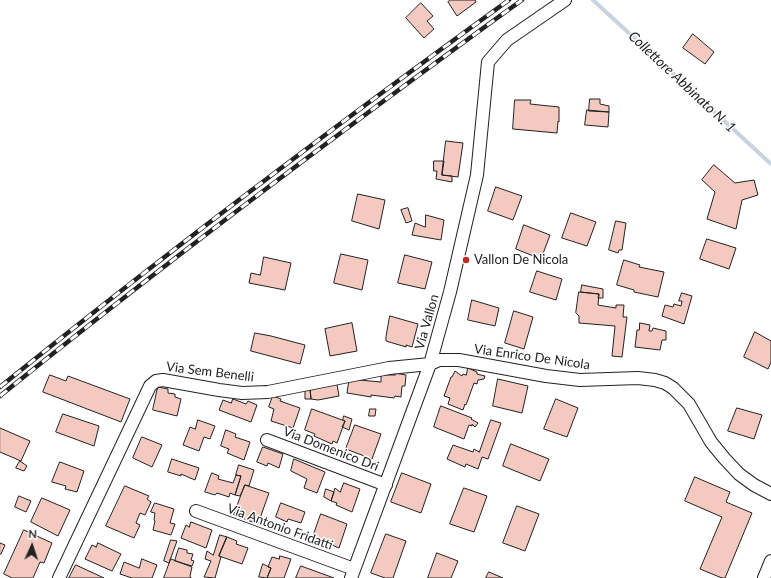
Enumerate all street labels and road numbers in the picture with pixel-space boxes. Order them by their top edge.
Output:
street label: Via Vallon [412,293,442,351]
street label: Via Enrico De Nicola [473,341,591,373]
street label: Via Sem Benelli [165,359,255,385]
street label: Via Domenico Dri [281,424,381,474]
street label: Via Antonio Fridatti [225,501,335,553]

